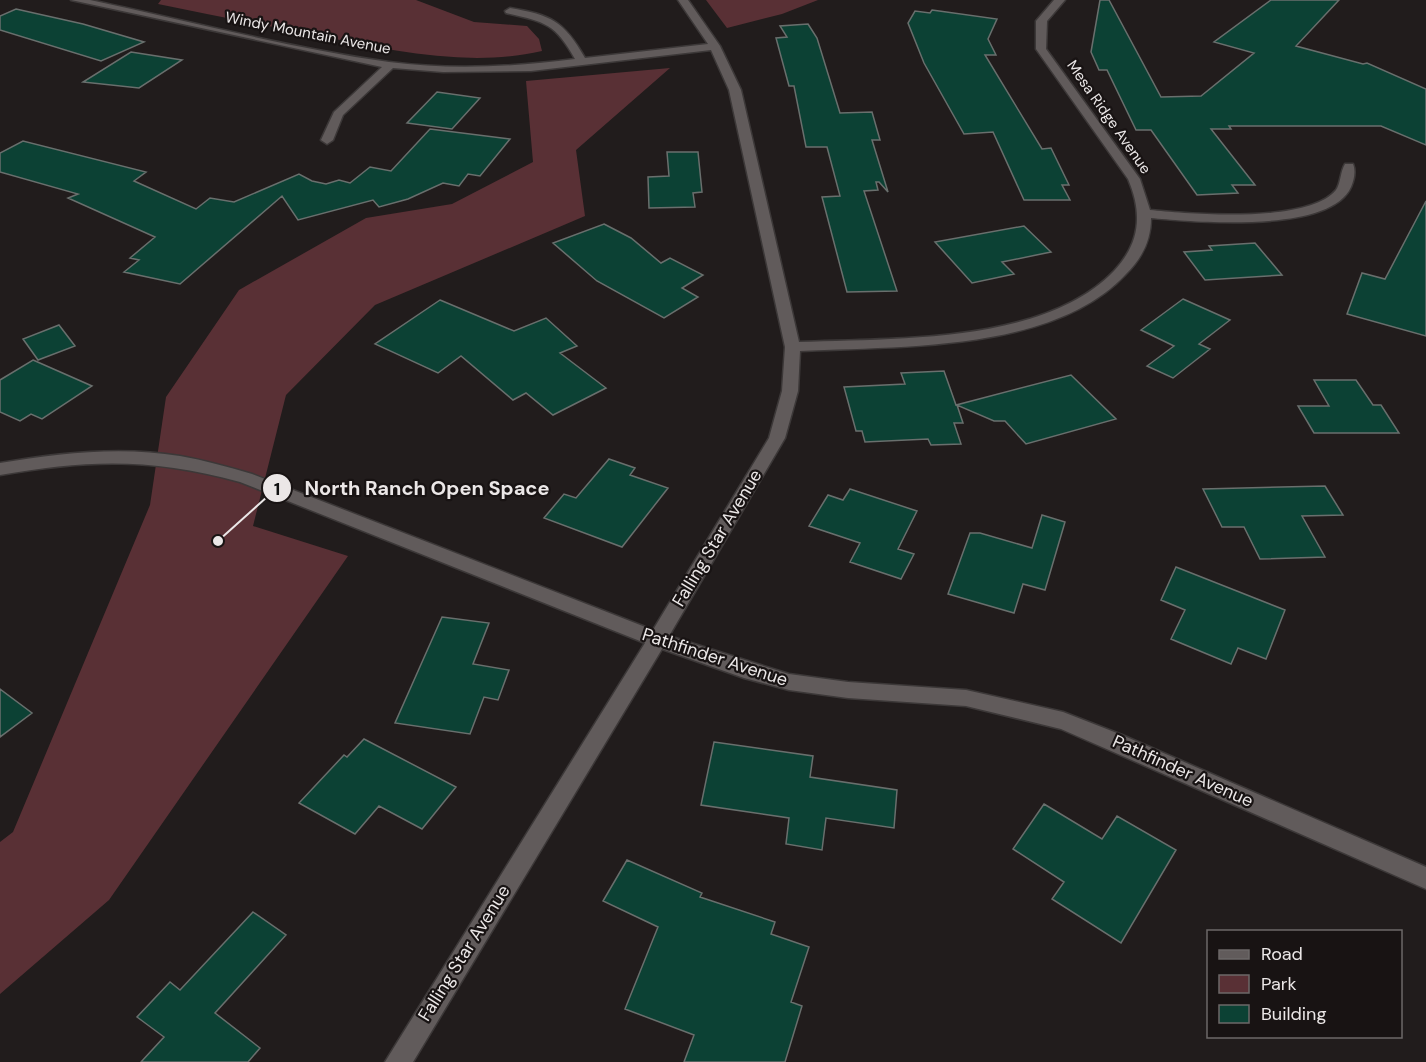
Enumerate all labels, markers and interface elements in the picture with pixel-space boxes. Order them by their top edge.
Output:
street label: Windy Mountain Avenue [223,7,393,59]
street label: Mesa Ridge Avenue [1062,56,1156,178]
street label: Falling Star Avenue [666,465,768,611]
callout: North Ranch Open Space [262,469,561,507]
text: North Ranch Open Space [304,475,550,501]
text: 1 [274,477,280,501]
street label: Pathfinder Avenue [639,622,791,692]
street label: Pathfinder Avenue [1109,729,1257,813]
street label: Falling Star Avenue [412,880,516,1026]
legend [1207,930,1402,1038]
text: Road [1261,942,1303,966]
text: Park [1261,972,1297,996]
text: Building [1261,1002,1326,1026]

